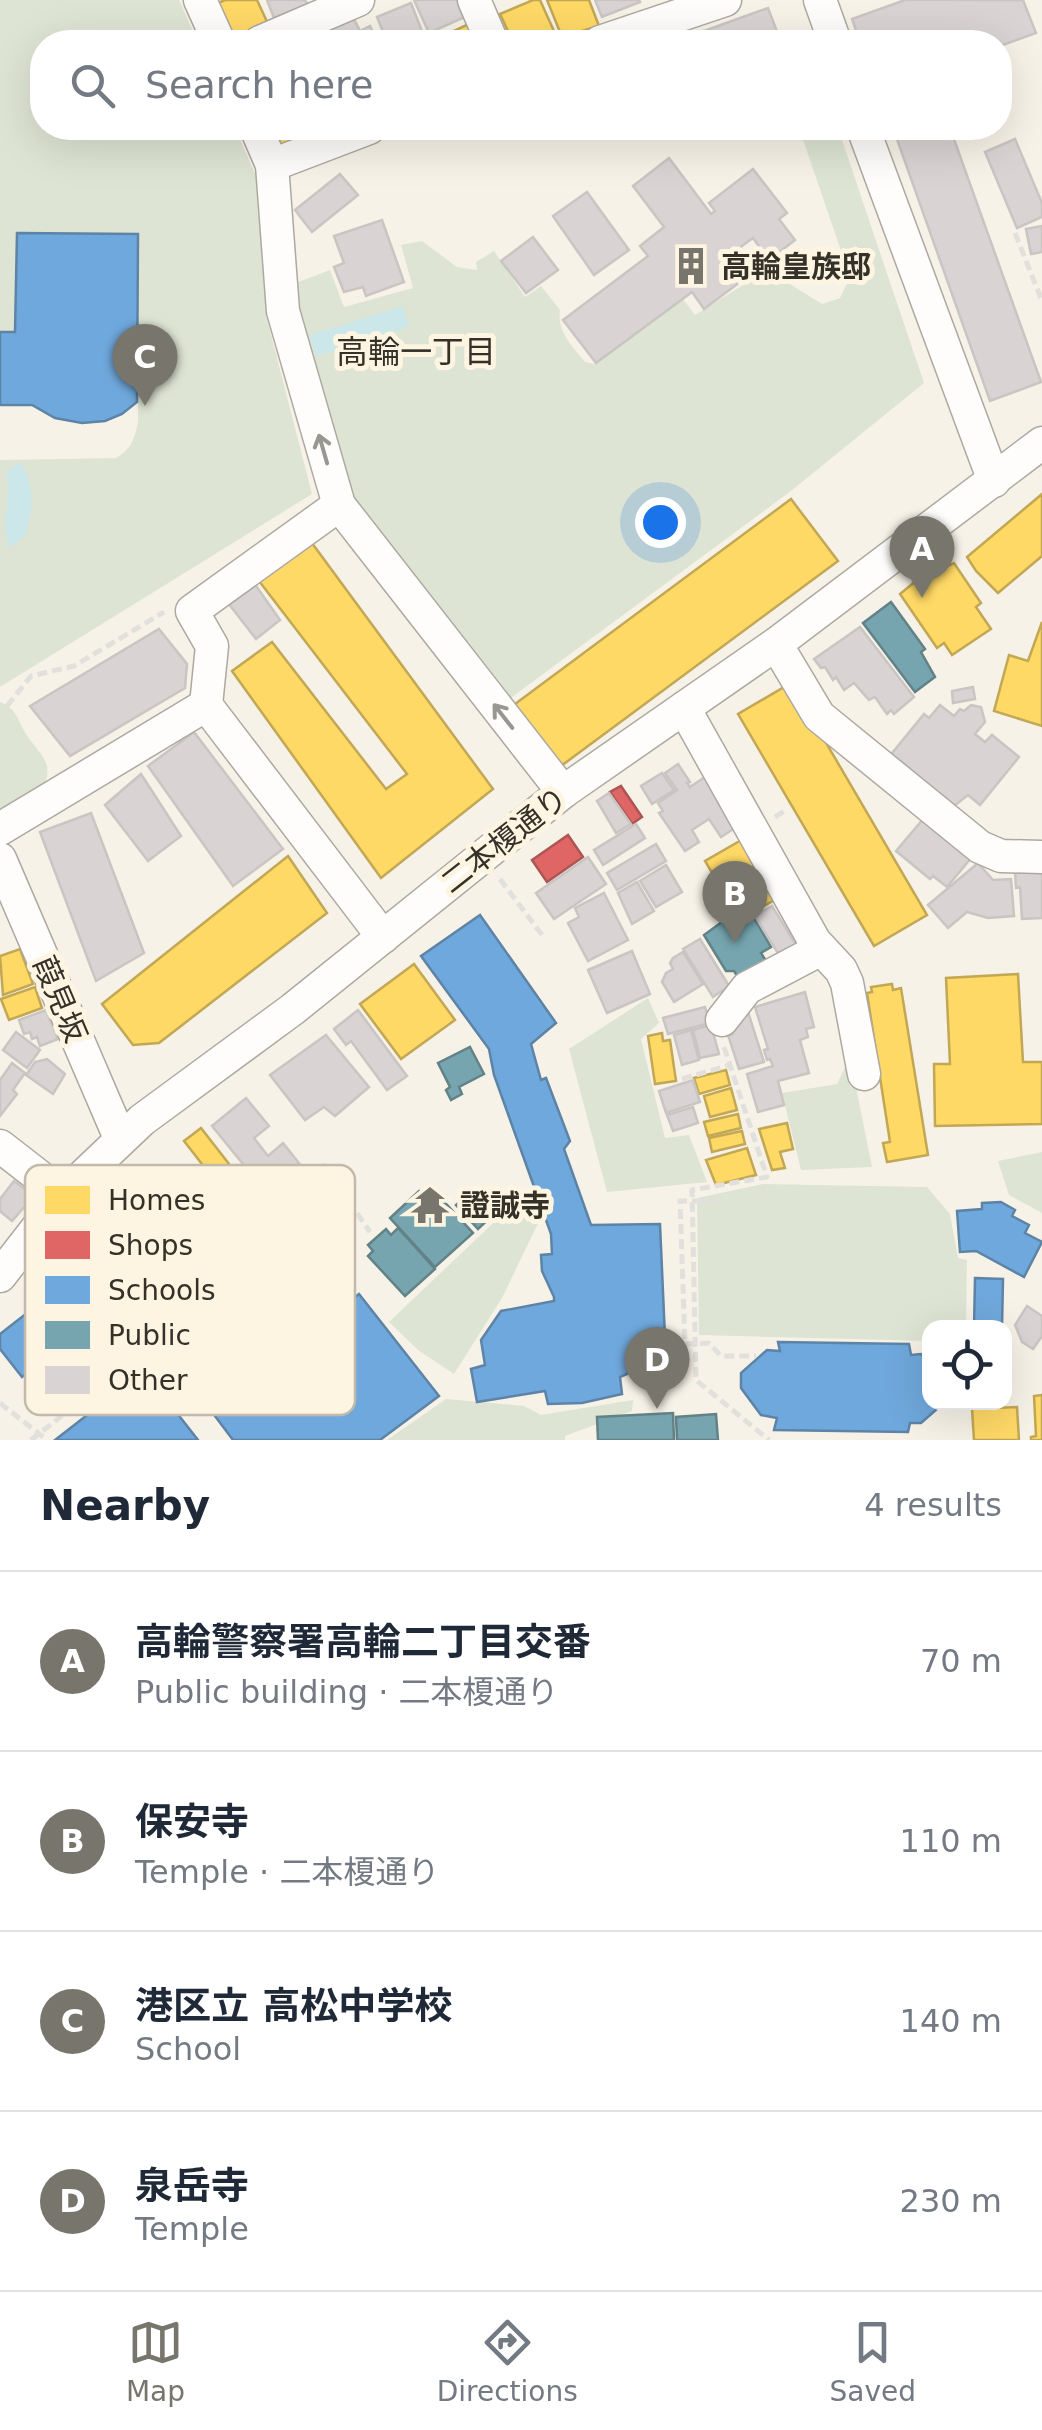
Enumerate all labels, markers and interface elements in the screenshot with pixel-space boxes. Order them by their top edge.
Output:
search box [30,30,1012,140]
icon: search [65,58,120,113]
text: Search here [145,63,373,107]
building icon: 高輪皇族邸 [670,245,712,287]
place label: 高輪皇族邸 [721,249,871,284]
pin: C [112,324,178,406]
district label: 高輪一丁目 [336,333,496,371]
one-way arrow [313,434,331,465]
your location [635,497,686,548]
pin: A [890,516,954,598]
one-way arrow [493,703,515,729]
street label: 二本榎通り [434,780,574,900]
pin: B [702,860,768,943]
street label: 葭見坂 [26,951,94,1047]
legend [25,1165,355,1415]
text: Homes [108,1184,205,1217]
temple icon: 證誠寺 [409,1184,451,1226]
place label: 證誠寺 [460,1188,550,1223]
text: Shops [108,1229,193,1262]
text: Schools [108,1274,216,1307]
text: Public [108,1319,191,1352]
map controls [922,1320,1012,1410]
button: locate [922,1320,1012,1410]
pin: D [624,1326,690,1409]
text: Other [108,1364,188,1397]
text: Nearby [40,1481,210,1530]
text: 4 results [864,1486,1002,1524]
text: 高輪警察署高輪二丁目交番 [135,1620,591,1664]
text: A [60,1642,85,1680]
text: 70 m [920,1642,1002,1680]
text: Public building · 二本榎通り [135,1673,559,1711]
text: 保安寺 [135,1800,249,1844]
text: B [60,1822,85,1860]
text: 110 m [900,1822,1002,1860]
text: Temple · 二本榎通り [135,1853,439,1891]
text: 港区立 高松中学校 [135,1984,452,2028]
text: C [61,2002,84,2040]
text: 140 m [900,2002,1002,2040]
text: School [135,2030,241,2068]
text: 泉岳寺 [135,2164,249,2208]
text: D [59,2182,86,2220]
text: 230 m [900,2182,1002,2220]
text: Temple [135,2210,249,2248]
tab: Map [126,2315,185,2408]
tab: Directions [437,2315,578,2408]
tab: Saved [830,2315,916,2408]

